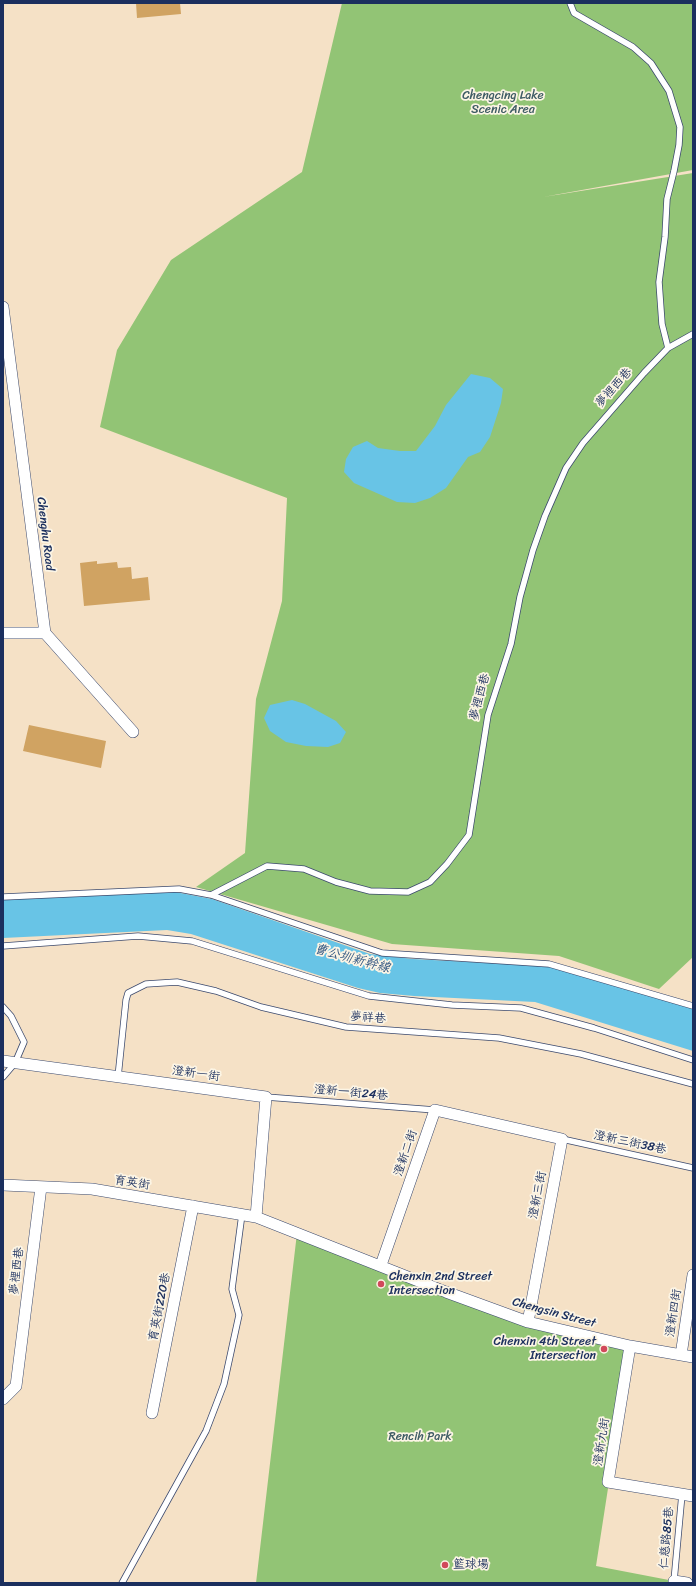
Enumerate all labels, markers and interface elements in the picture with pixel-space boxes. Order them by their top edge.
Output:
park label: Chengcing Lake Scenic Area [462,89,544,117]
street label: 夢裡西巷 [593,365,635,411]
street label: Chenghu Road [33,496,57,572]
street label: 夢裡西巷 [467,672,493,722]
water label: 曹公圳新幹線 [312,941,392,977]
street label: 夢祥巷 [350,1010,386,1026]
street label: 澄新一街 [171,1064,221,1084]
street label: 澄新一街24巷 [313,1083,389,1103]
street label: 澄新二街 [391,1128,421,1178]
street label: 澄新三街38巷 [592,1128,668,1158]
street label: 澄新三街 [526,1170,550,1220]
street label: 育英街 [113,1173,151,1193]
street label: 夢裡西巷 [7,1246,27,1296]
place label: Chenxin 2nd Street Intersection [389,1270,492,1298]
street label: 育英街220巷 [146,1272,174,1342]
marker: Chenxin 2nd Street Intersection [376,1279,386,1289]
street label: 澄新四街 [663,1288,685,1338]
street label: Chengsin Street [511,1295,597,1331]
place label: Chenxin 4th Street Intersection [494,1335,596,1363]
marker: Chenxin 4th Street Intersection [599,1344,609,1354]
street label: 澄新九街 [591,1417,613,1467]
park label: Rencih Park [388,1430,452,1444]
street label: 仁慈路85巷 [657,1506,677,1570]
place label: 籃球場 [453,1558,489,1572]
marker: 籃球場 [440,1560,450,1570]

